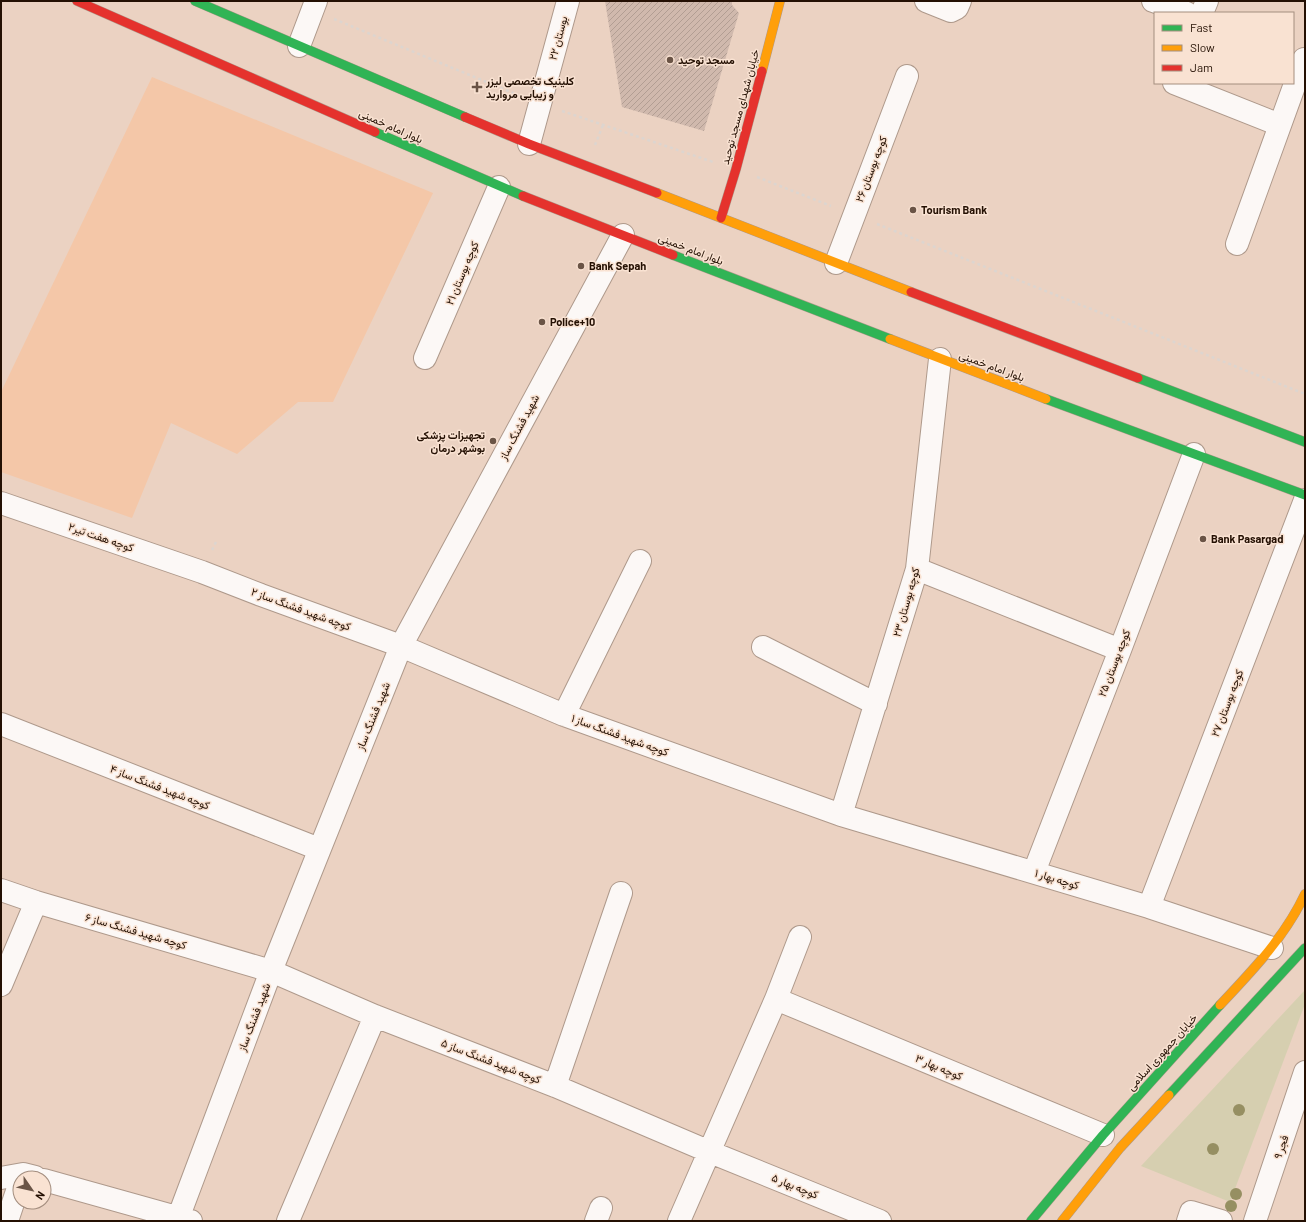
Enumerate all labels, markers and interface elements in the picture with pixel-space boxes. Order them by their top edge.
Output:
legend [1154,12,1294,84]
street label: بوستان ۲۲ [545,14,571,62]
text: Fast [1190,20,1213,34]
text: Slow [1190,40,1215,54]
street label: خیابان شهدای مسجد توحید [718,48,762,166]
place label: مسجد توحید [678,53,735,67]
marker: مسجد توحید [665,55,675,65]
text: Jam [1190,60,1213,74]
place label: کلینیک تخصصی لیزر و زیبایی مروارید [485,74,574,101]
marker: کلینیک تخصصی لیزر و زیبایی مروارید [471,81,483,93]
street label: بلوار امام خمینی [356,106,425,147]
street label: کوچه بوستان ۲۶ [852,134,891,204]
place label: Tourism Bank [921,203,987,216]
marker: Tourism Bank [908,205,918,215]
street label: بلوار امام خمینی [656,230,726,269]
street label: کوچه بوستان ۲۱ [442,239,483,307]
place label: Bank Sepah [589,259,646,272]
marker: Bank Sepah [576,261,586,271]
place label: Police+10 [550,315,595,328]
marker: Police+10 [537,317,547,327]
street label: بلوار امام خمینی [957,348,1027,385]
street label: شهید فشنگ ساز [495,392,542,463]
place label: تجهیزات پزشکی بوشهر درمان [417,428,486,455]
marker: تجهیزات پزشکی بوشهر درمان [488,436,498,446]
street label: کوچه هفت تیر۲ [66,519,136,556]
place label: Bank Pasargad [1211,532,1283,545]
marker: Bank Pasargad [1198,534,1208,544]
street label: کوچه بوستان ۲۳ [889,566,924,639]
street label: کوچه شهید فشنگ ساز ۲ [249,584,353,635]
street label: کوچه بوستان ۲۵ [1095,627,1134,699]
street label: کوچه بوستان ۲۷ [1208,667,1247,739]
street label: شهید فشنگ ساز [353,680,393,753]
street label: کوچه شهید فشنگ ساز ۱ [569,711,671,760]
street label: کوچه شهید فشنگ ساز ۴ [108,762,212,813]
street label: کوچه بهار ۱ [1033,866,1081,893]
street label: کوچه شهید فشنگ ساز ۶ [83,910,188,953]
street label: شهید فشنگ ساز [234,981,274,1054]
street label: خیابان جمهوری اسلامی [1124,1011,1200,1093]
street label: کوچه شهید فشنگ ساز ۵ [439,1035,543,1087]
street label: کوچه بهار ۳ [913,1051,965,1084]
street label: فجر ۹ [1270,1133,1292,1161]
north arrow [12,1170,52,1210]
street label: کوچه بهار ۵ [769,1170,820,1203]
text: N [33,1189,48,1203]

